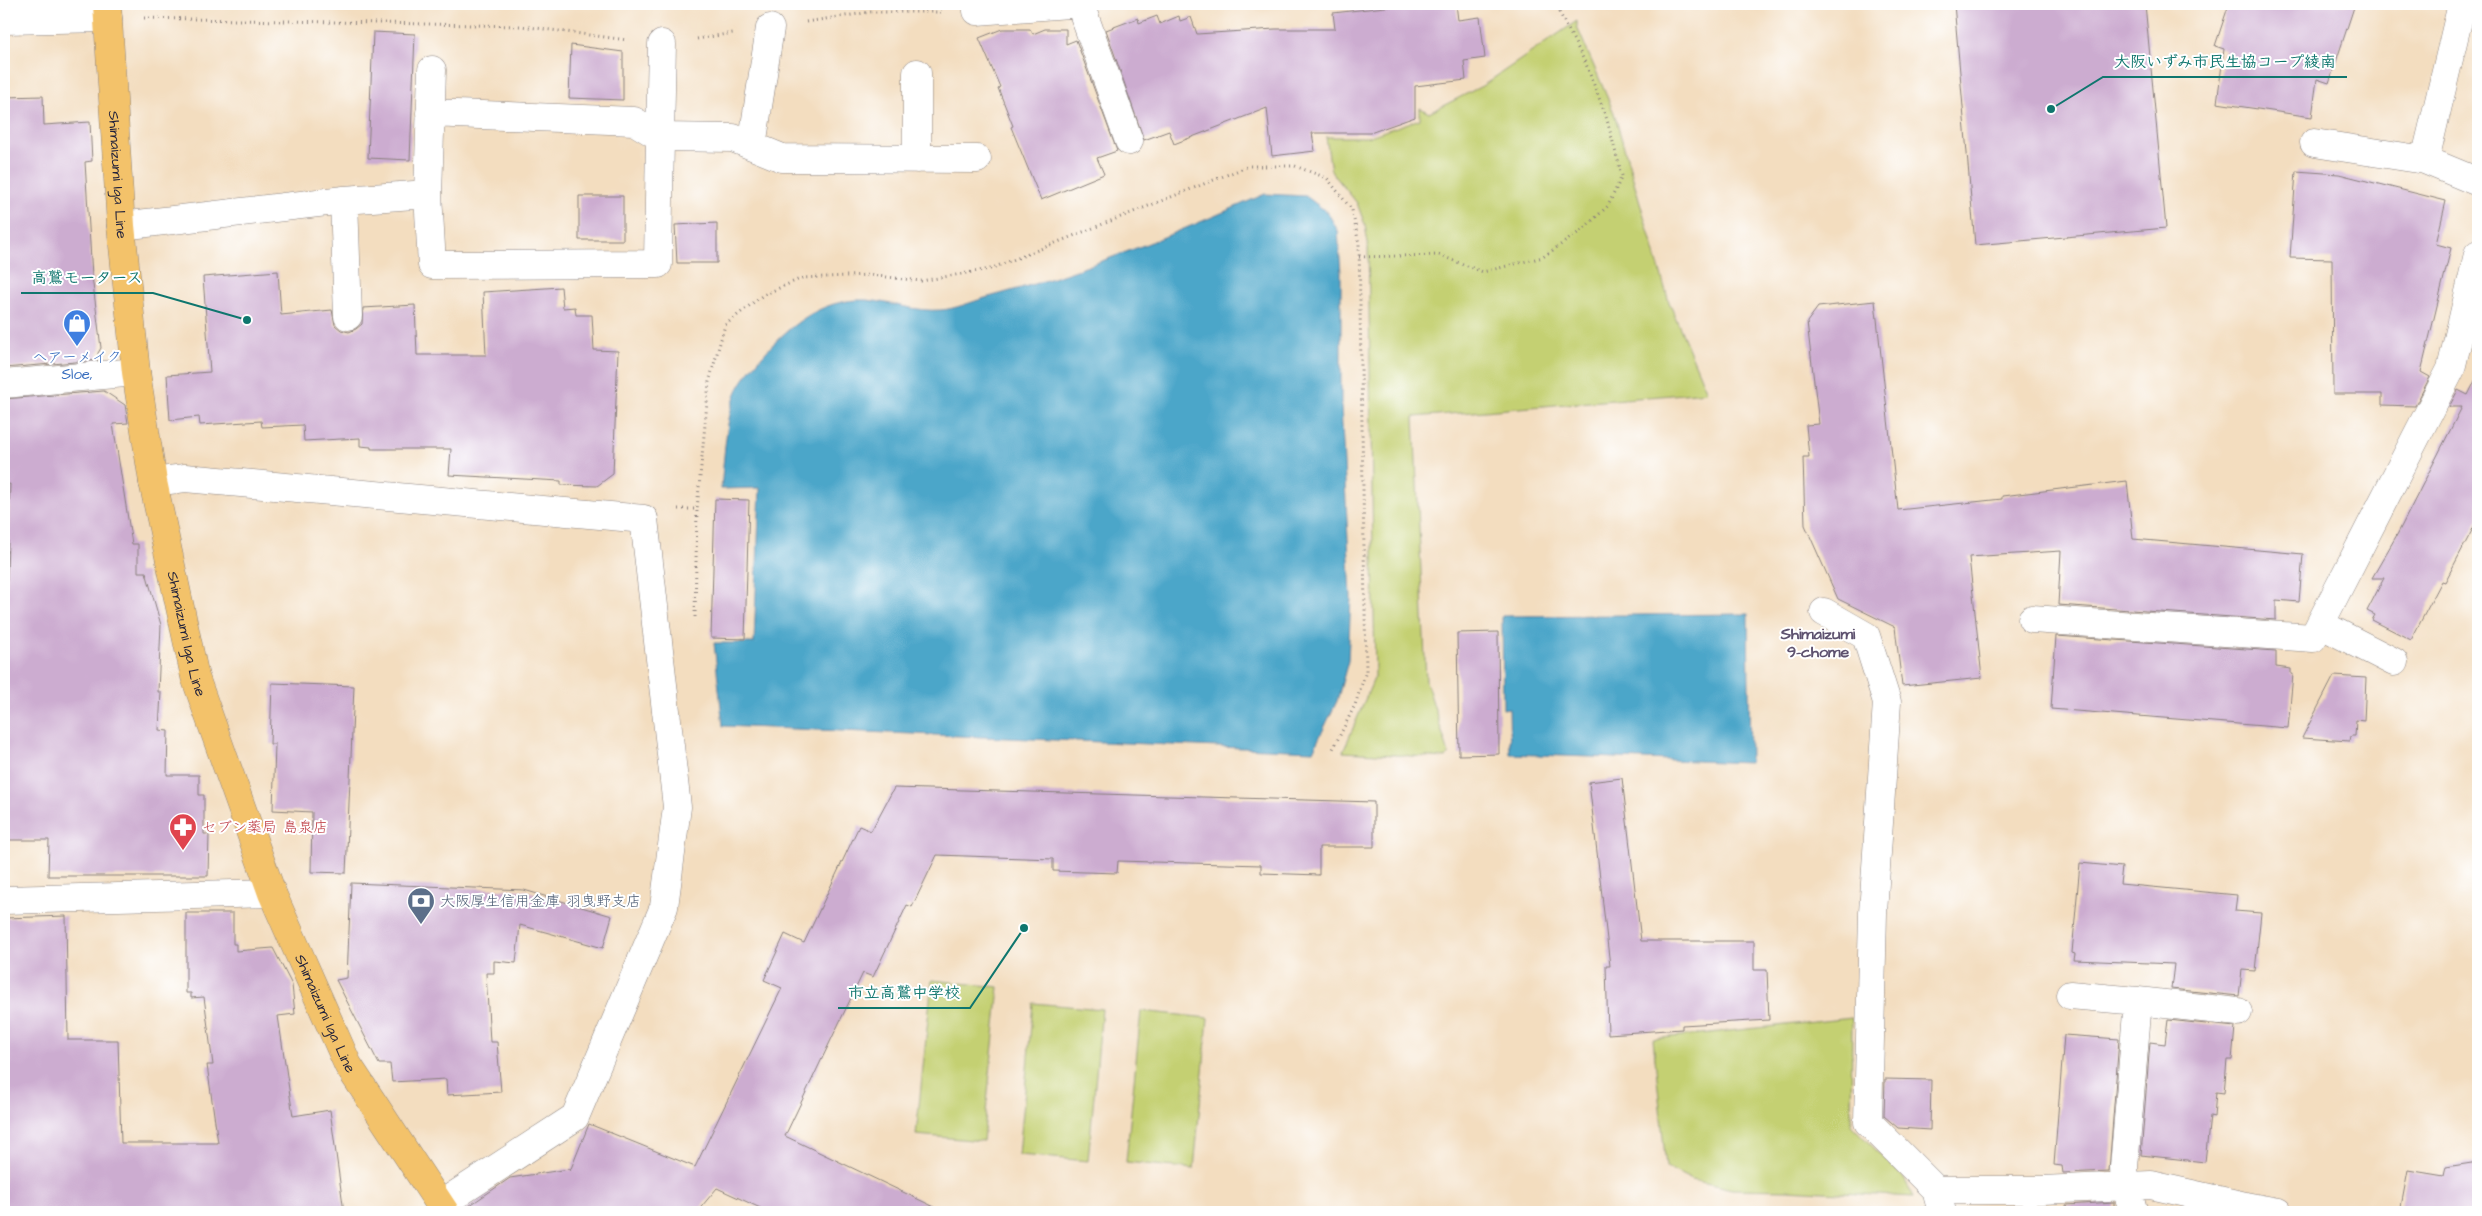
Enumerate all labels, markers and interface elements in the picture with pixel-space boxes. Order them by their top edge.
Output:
callout: 大阪いずみ市民生協コープ綾南 [2103,46,2347,77]
text: 大阪いずみ市民生協コープ綾南 [2114,51,2336,73]
street label: Shimaizumi Iga Line [103,110,132,240]
callout: 高鷲モータース [21,262,153,293]
text: 高鷲モータース [31,267,143,289]
shop icon: ヘアーメイク Sloe, [62,308,92,347]
place label: ヘアーメイク Sloe, [33,347,121,385]
street label: Shimaizumi Iga Line [162,569,211,700]
district label: Shimaizumi 9-chome [1780,623,1856,663]
pharmacy icon: セブン薬局 島泉店 [168,812,198,851]
place label: セブン薬局 島泉店 [202,817,328,838]
bank icon: 大阪厚生信用金庫 羽曳野支店 [406,886,436,925]
place label: 大阪厚生信用金庫 羽曳野支店 [440,891,641,912]
street label: Shimaizumi Iga Line [289,951,361,1077]
callout: 市立高鷲中学校 [838,977,970,1008]
text: 市立高鷲中学校 [848,982,960,1004]

